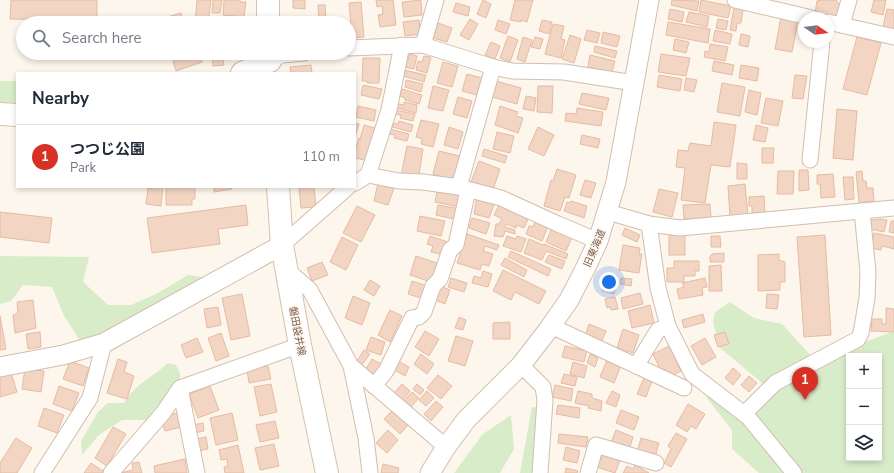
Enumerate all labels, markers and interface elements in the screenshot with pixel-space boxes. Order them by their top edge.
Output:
north arrow [798,12,834,48]
search box [16,16,356,60]
icon: search [30,27,52,49]
text: Search here [62,28,142,48]
text: Nearby [32,87,89,110]
text: つつじ公園 [70,139,145,159]
text: 1 [41,148,49,166]
text: 110 m [302,148,340,166]
text: Park [70,159,96,177]
street label: 旧東海道 [581,227,609,270]
your location [599,272,619,292]
street label: 磐田袋井線 [285,305,309,357]
map controls [846,353,882,461]
button: + [846,353,882,389]
pin: 1 [792,367,818,400]
button: − [846,389,882,425]
button: layers [846,425,882,461]

